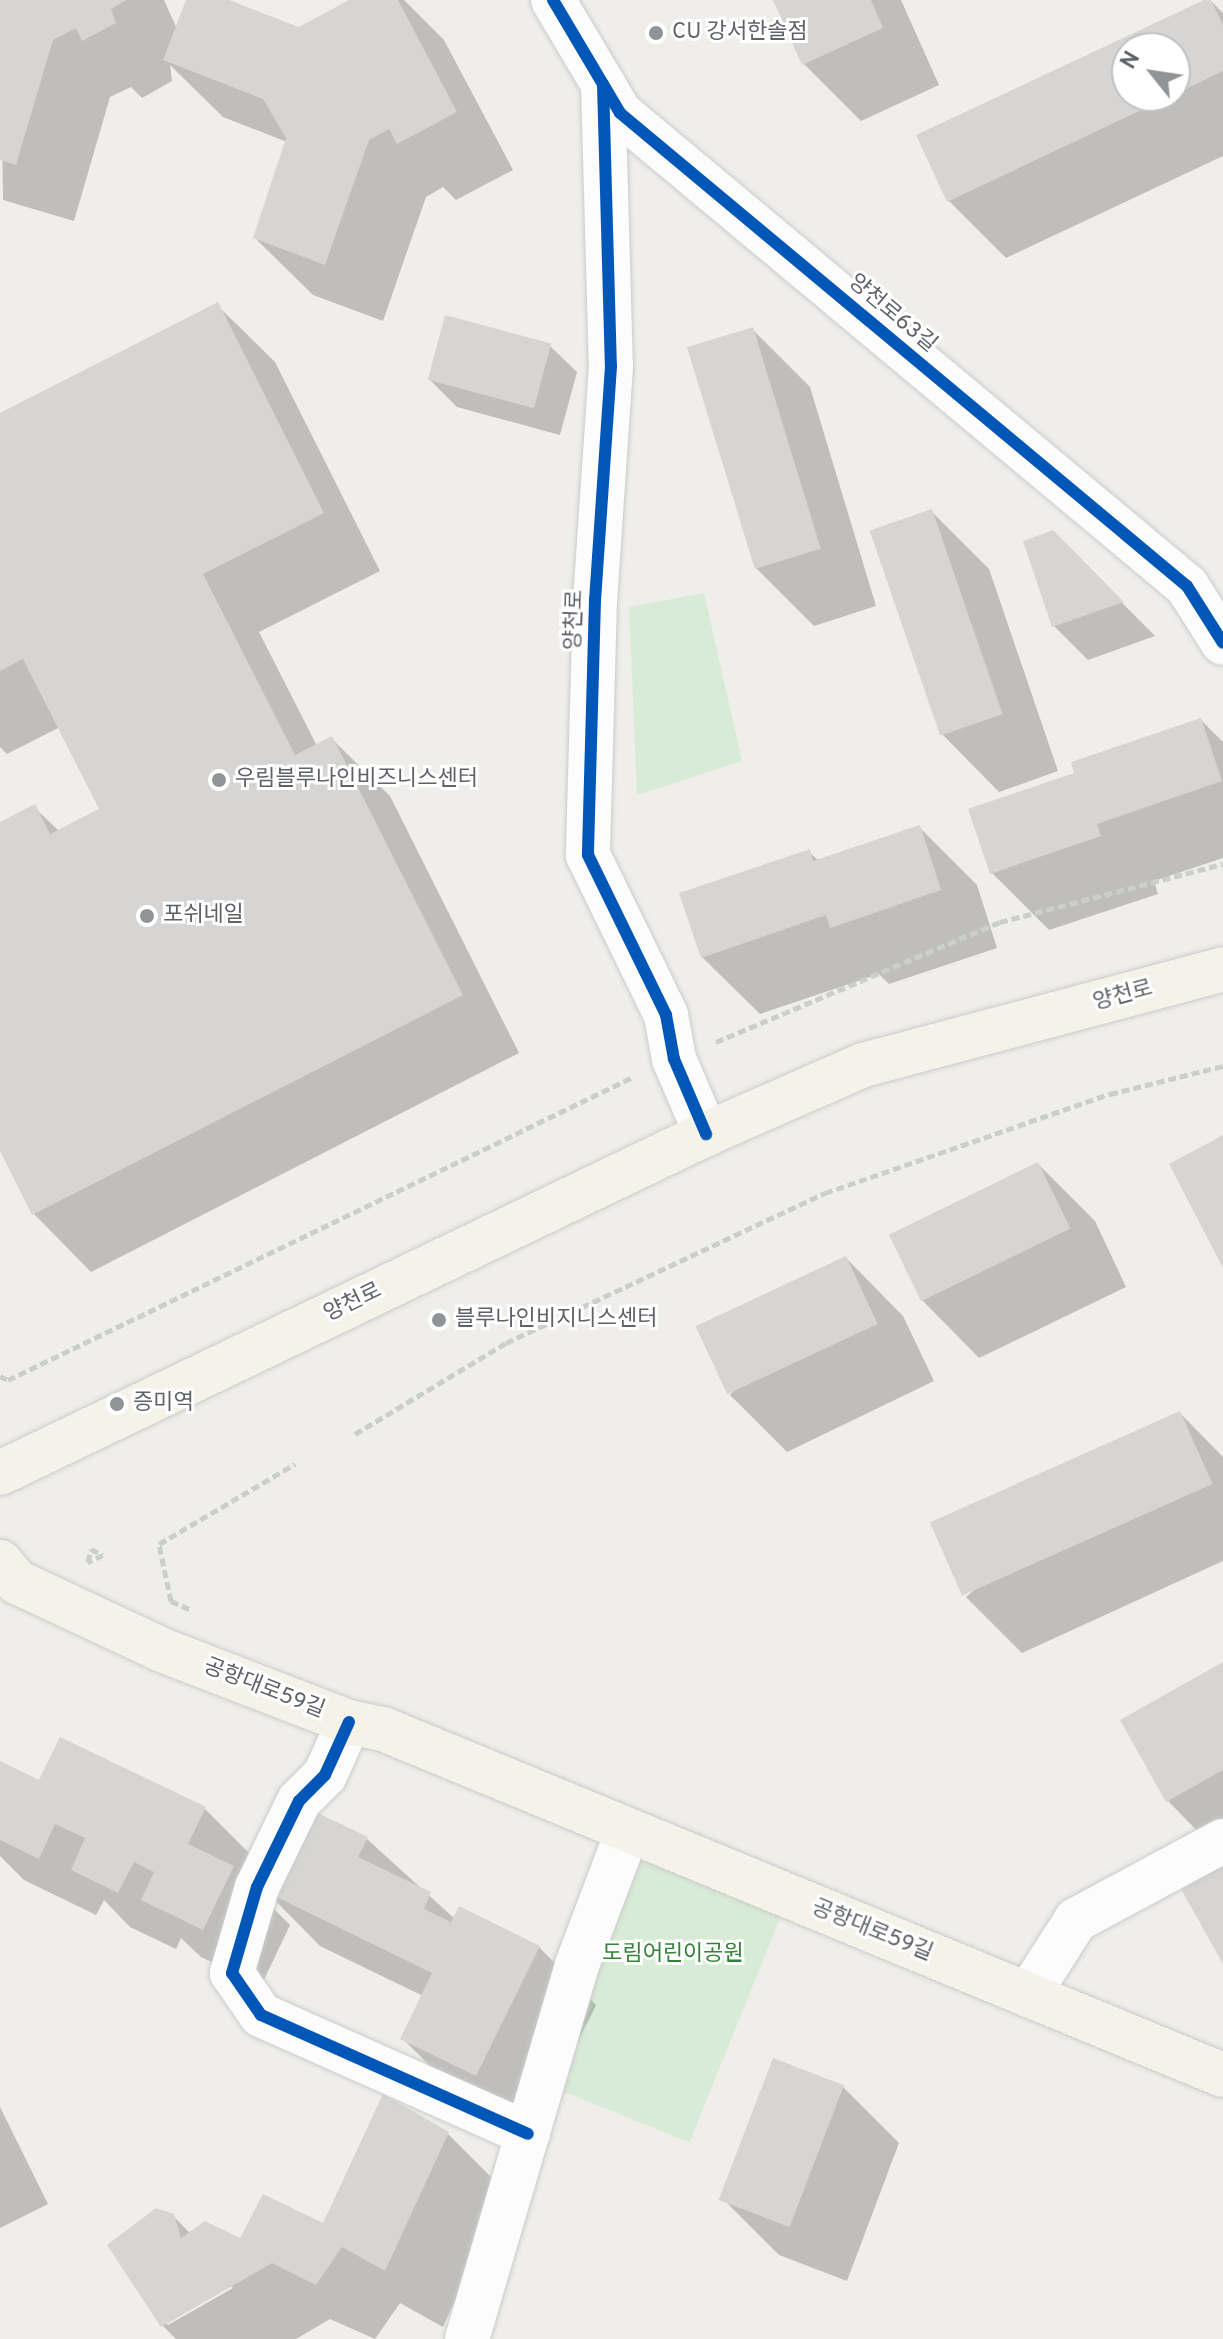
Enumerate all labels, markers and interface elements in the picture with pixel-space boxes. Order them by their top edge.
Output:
place label: CU 강서한솔점 [672,20,808,46]
marker: CU 강서한솔점 [647,24,665,42]
north arrow [1111,32,1191,112]
text: N [1116,47,1147,74]
street label: 양천로63길 [842,269,942,359]
street label: 양천로 [561,589,589,651]
place label: 우림블루나인비즈니스센터 [235,767,478,793]
marker: 우림블루나인비즈니스센터 [210,771,228,789]
place label: 포쉬네일 [163,903,244,929]
marker: 포쉬네일 [138,907,156,925]
street label: 양천로 [1090,975,1156,1017]
street label: 양천로 [320,1278,386,1328]
place label: 블루나인비지니스센터 [455,1307,657,1333]
marker: 블루나인비지니스센터 [430,1311,448,1329]
place label: 증미역 [133,1391,194,1417]
marker: 증미역 [108,1395,126,1413]
street label: 공항대로59길 [200,1654,328,1724]
street label: 공항대로59길 [808,1895,936,1967]
park label: 도림어린이공원 [602,1942,744,1968]

